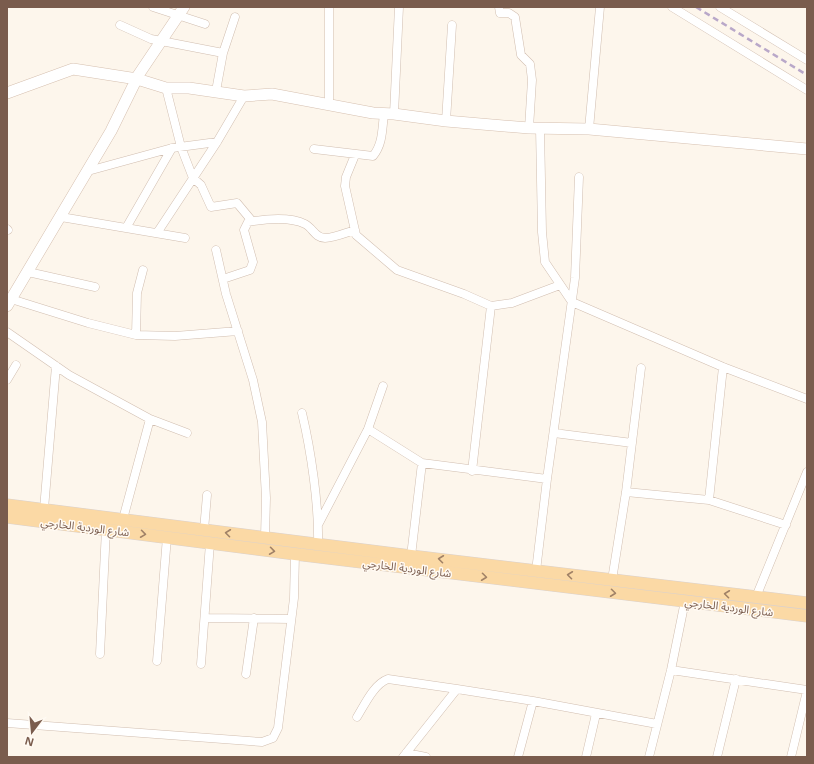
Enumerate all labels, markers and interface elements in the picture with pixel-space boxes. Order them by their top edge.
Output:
street label: شارع الوردية الخارجي [40,514,131,542]
one-way arrow [140,529,146,538]
one-way arrow [225,529,231,538]
one-way arrow [269,546,275,555]
street label: شارع الوردية الخارجي [362,555,453,583]
one-way arrow [438,555,444,564]
one-way arrow [567,571,573,580]
one-way arrow [481,572,487,581]
one-way arrow [610,588,616,597]
one-way arrow [723,590,730,599]
street label: شارع الوردية الخارجي [684,594,775,622]
north arrow [12,712,52,752]
text: N [23,734,35,751]

